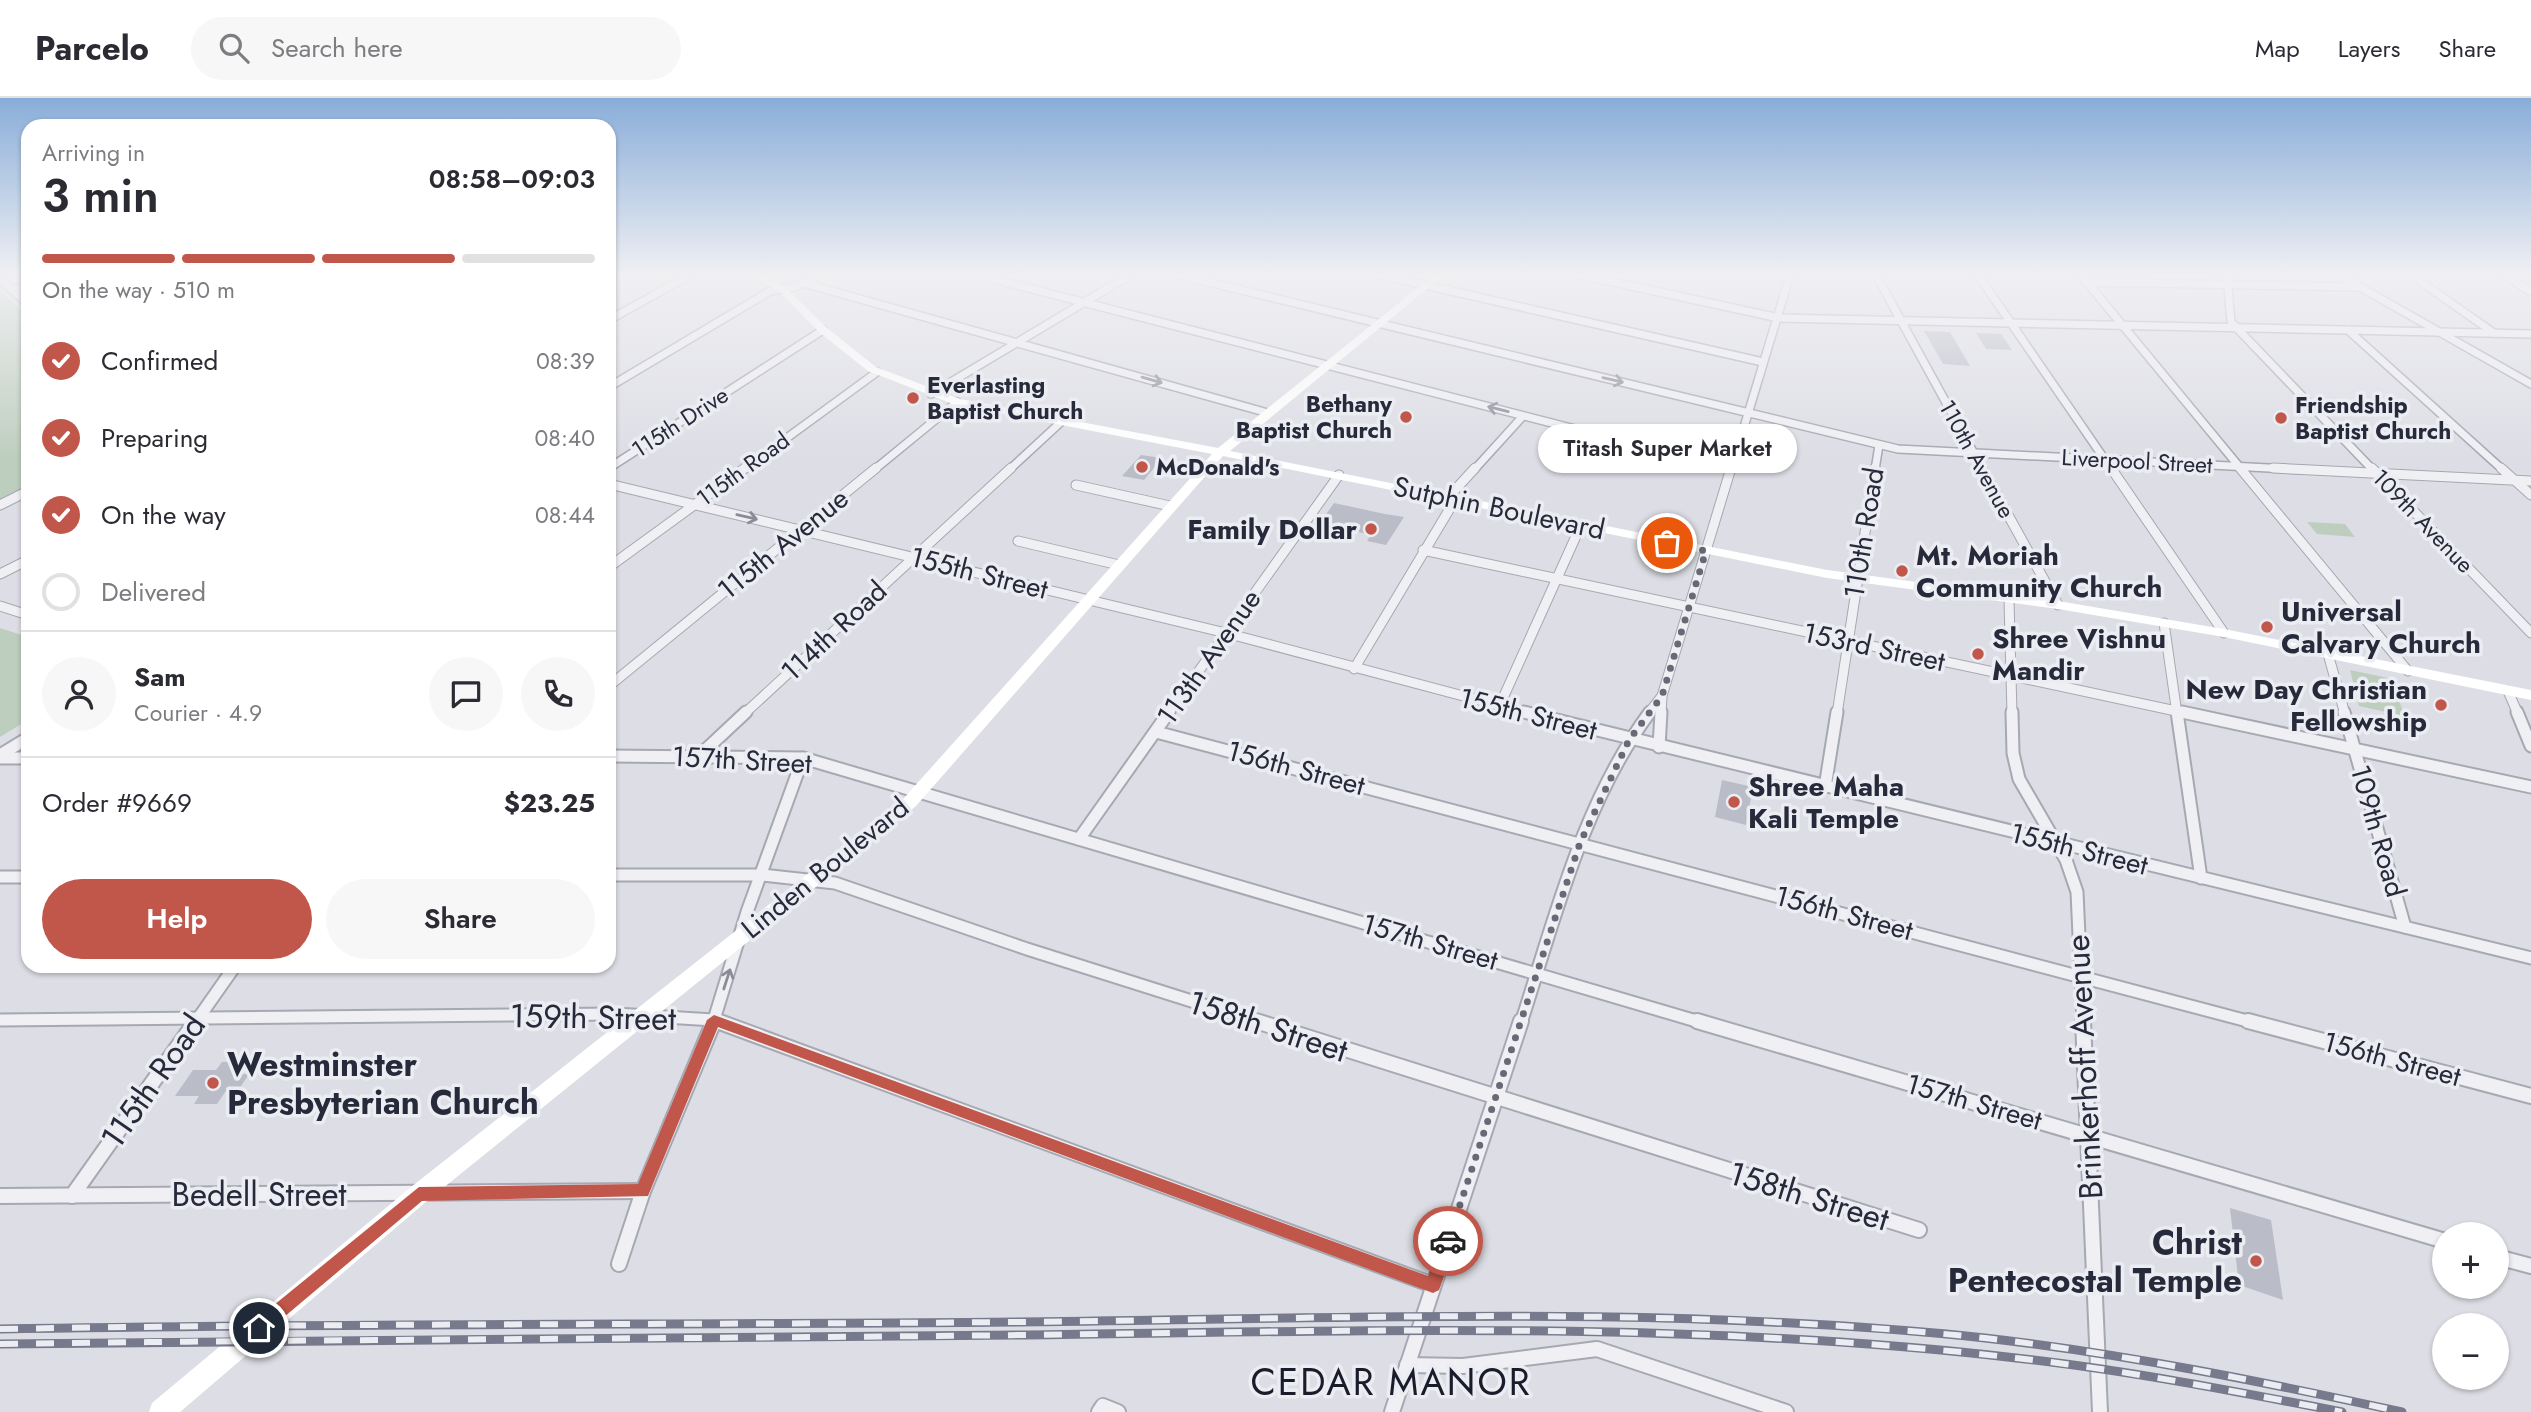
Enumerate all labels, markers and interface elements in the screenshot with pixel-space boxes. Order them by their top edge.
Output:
search box [191,17,681,80]
text: Parcelo [35,25,149,72]
icon: search [215,29,253,67]
text: Search here [271,29,403,67]
text: Map [2255,31,2300,66]
text: Layers [2338,31,2400,66]
text: Share [2438,31,2496,66]
text: Arriving in [42,136,145,170]
text: 08:58–09:03 [429,160,595,198]
text: 3 min [42,163,159,229]
text: On the way · 510 m [42,273,235,307]
icon: check [42,342,80,380]
text: Confirmed [101,342,218,380]
text: 08:39 [536,344,595,378]
place label: Everlasting Baptist Church [927,368,1083,428]
one-way arrow [1140,374,1163,387]
one-way arrow [1601,374,1624,387]
street label: 115th Drive [625,378,735,466]
place label: Bethany Baptist Church [1236,387,1393,447]
place label: Friendship Baptist Church [2295,388,2451,448]
marker: Everlasting Baptist Church [905,390,921,406]
street label: 110th Avenue [1930,394,2024,525]
one-way arrow [1487,402,1509,415]
marker: Bethany Baptist Church [1398,409,1414,425]
marker: Friendship Baptist Church [2273,410,2289,426]
icon: check [42,419,80,457]
text: Preparing [101,419,208,457]
text: 08:40 [535,421,595,455]
street label: 115th Road [689,424,797,514]
callout: Titash Super Market [1538,424,1796,473]
text: Titash Super Market [1563,431,1772,465]
street label: Liverpool Street [2061,440,2214,482]
place label: McDonald's [1156,450,1280,484]
marker: McDonald's [1134,459,1150,475]
street label: 109th Avenue [2364,461,2482,581]
street label: 110th Road [1833,464,1895,602]
street label: Sutphin Boulevard [1389,466,1609,550]
street label: 115th Avenue [709,478,857,610]
icon: check [42,496,80,534]
text: On the way [101,496,226,534]
text: 08:44 [535,498,595,532]
place label: Family Dollar [1187,509,1357,550]
one-way arrow [735,511,758,524]
pin [1637,513,1697,573]
marker: Family Dollar [1363,521,1379,537]
icon: bag [1648,524,1686,562]
place label: Mt. Moriah Community Church [1916,535,2162,608]
street label: 155th Street [906,536,1053,610]
marker: Mt. Moriah Community Church [1894,563,1910,579]
street label: 114th Road [772,571,896,691]
text: Delivered [101,573,206,611]
street label: 113th Avenue [1147,581,1271,733]
place label: Universal Calvary Church [2281,591,2481,664]
street label: 153rd Street [1799,612,1949,682]
place label: Shree Vishnu Mandir [1992,618,2166,691]
marker: Universal Calvary Church [2259,619,2275,635]
marker: Shree Vishnu Mandir [1970,646,1986,662]
button: person [42,657,116,731]
button: chat [429,657,503,731]
button: phone [521,657,595,731]
text: Sam [134,658,186,696]
place label: New Day Christian Fellowship [2186,669,2427,742]
street label: 155th Street [1455,677,1602,751]
text: Courier · 4.9 [134,696,262,730]
marker: New Day Christian Fellowship [2433,697,2449,713]
street label: 156th Street [1223,730,1370,806]
street label: 157th Street [671,736,813,784]
street label: 109th Road [2340,760,2416,902]
place label: Shree Maha Kali Temple [1748,766,1904,839]
text: Order #9669 [42,784,192,822]
text: $23.25 [504,784,595,822]
street label: Linden Boulevard [732,787,918,949]
marker: Shree Maha Kali Temple [1726,794,1742,810]
street label: 155th Street [2006,812,2153,886]
street label: 156th Street [1771,875,1918,951]
button: Help [42,879,312,959]
button: Share [326,879,595,959]
street label: 157th Street [1357,903,1503,981]
street label: Brinkerhoff Avenue [2054,933,2114,1201]
one-way arrow [722,968,735,990]
street label: 158th Street [1182,978,1354,1074]
street label: 159th Street [509,992,677,1042]
street label: 115th Road [89,1004,217,1158]
street label: 156th Street [2319,1021,2466,1097]
place label: Westminster Presbyterian Church [227,1041,539,1126]
street label: 157th Street [1901,1063,2047,1141]
marker: Westminster Presbyterian Church [205,1075,221,1091]
street label: 158th Street [1723,1149,1895,1243]
street label: Bedell Street [171,1171,347,1218]
courier [1413,1206,1483,1276]
place label: Christ Pentecostal Temple [1948,1219,2243,1304]
icon: car [1429,1222,1467,1260]
map controls [2432,1222,2509,1390]
button: + [2432,1222,2509,1299]
marker: Christ Pentecostal Temple [2248,1253,2264,1269]
pin [229,1298,289,1358]
icon: home [240,1309,278,1347]
button: − [2432,1313,2509,1390]
district label: CEDAR MANOR [1251,1355,1532,1409]

